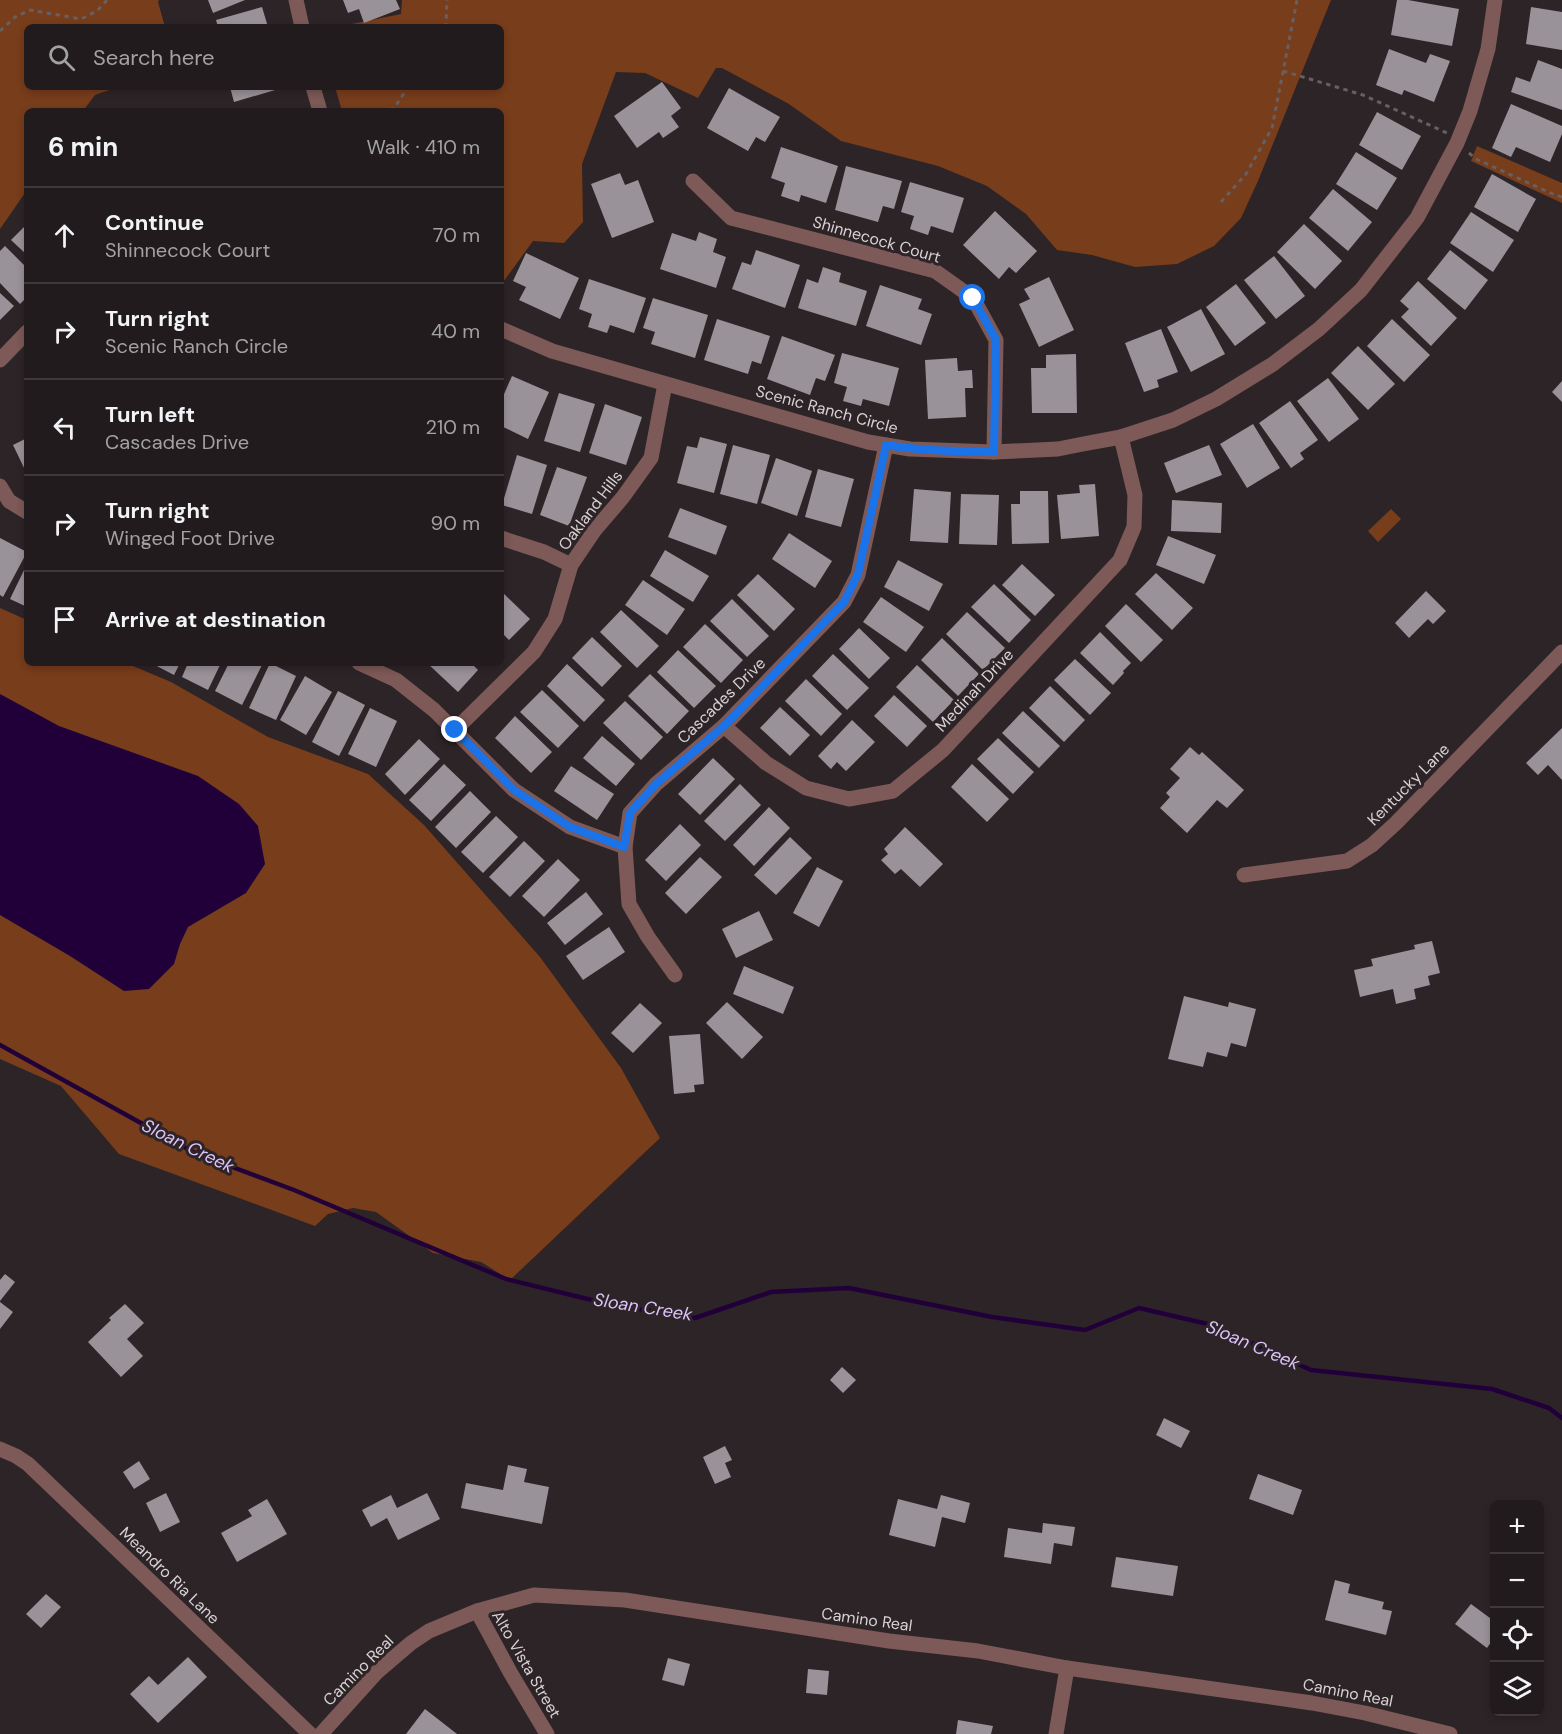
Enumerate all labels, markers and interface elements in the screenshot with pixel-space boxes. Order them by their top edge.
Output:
search box [24,24,504,90]
icon: search [45,41,78,74]
text: Search here [93,43,214,72]
text: 6 min [48,130,118,164]
text: Walk · 410 m [366,134,480,160]
text: Continue [105,208,204,237]
street label: Shinnecock Court [810,211,943,268]
icon: ahead [48,219,81,252]
text: 70 m [433,222,480,248]
text: Shinnecock Court [105,237,270,263]
route start [959,284,985,310]
text: Turn right [105,304,210,333]
icon: right [48,315,81,348]
text: 40 m [431,318,480,344]
text: Scenic Ranch Circle [105,333,288,359]
street label: Scenic Ranch Circle [753,380,900,439]
text: Turn left [105,400,195,429]
icon: left [48,411,81,444]
text: 210 m [425,414,480,440]
text: Cascades Drive [105,429,249,455]
street label: Oakland Hills [553,466,627,554]
text: Turn right [105,496,210,525]
icon: right [48,507,81,540]
text: 90 m [431,510,480,536]
text: Winged Foot Drive [105,525,275,551]
icon: arrive [48,603,81,636]
text: Arrive at destination [105,605,326,634]
street label: Medinah Drive [931,645,1018,736]
street label: Cascades Drive [673,653,770,748]
route end [441,716,467,742]
street label: Kentucky Lane [1363,739,1454,830]
water label: Sloan Creek [138,1113,239,1179]
water label: Sloan Creek [592,1287,695,1327]
water label: Sloan Creek [1202,1314,1304,1376]
map controls [1490,1500,1544,1716]
button: + [1490,1500,1544,1554]
street label: Meandro Ria Lane [115,1522,224,1629]
button: − [1490,1554,1544,1608]
street label: Camino Real [820,1603,914,1636]
street label: Alto Vista Street [487,1607,566,1722]
button: locate [1490,1608,1544,1662]
street label: Camino Real [319,1631,398,1710]
button: layers [1490,1662,1544,1716]
street label: Camino Real [1301,1673,1395,1712]

